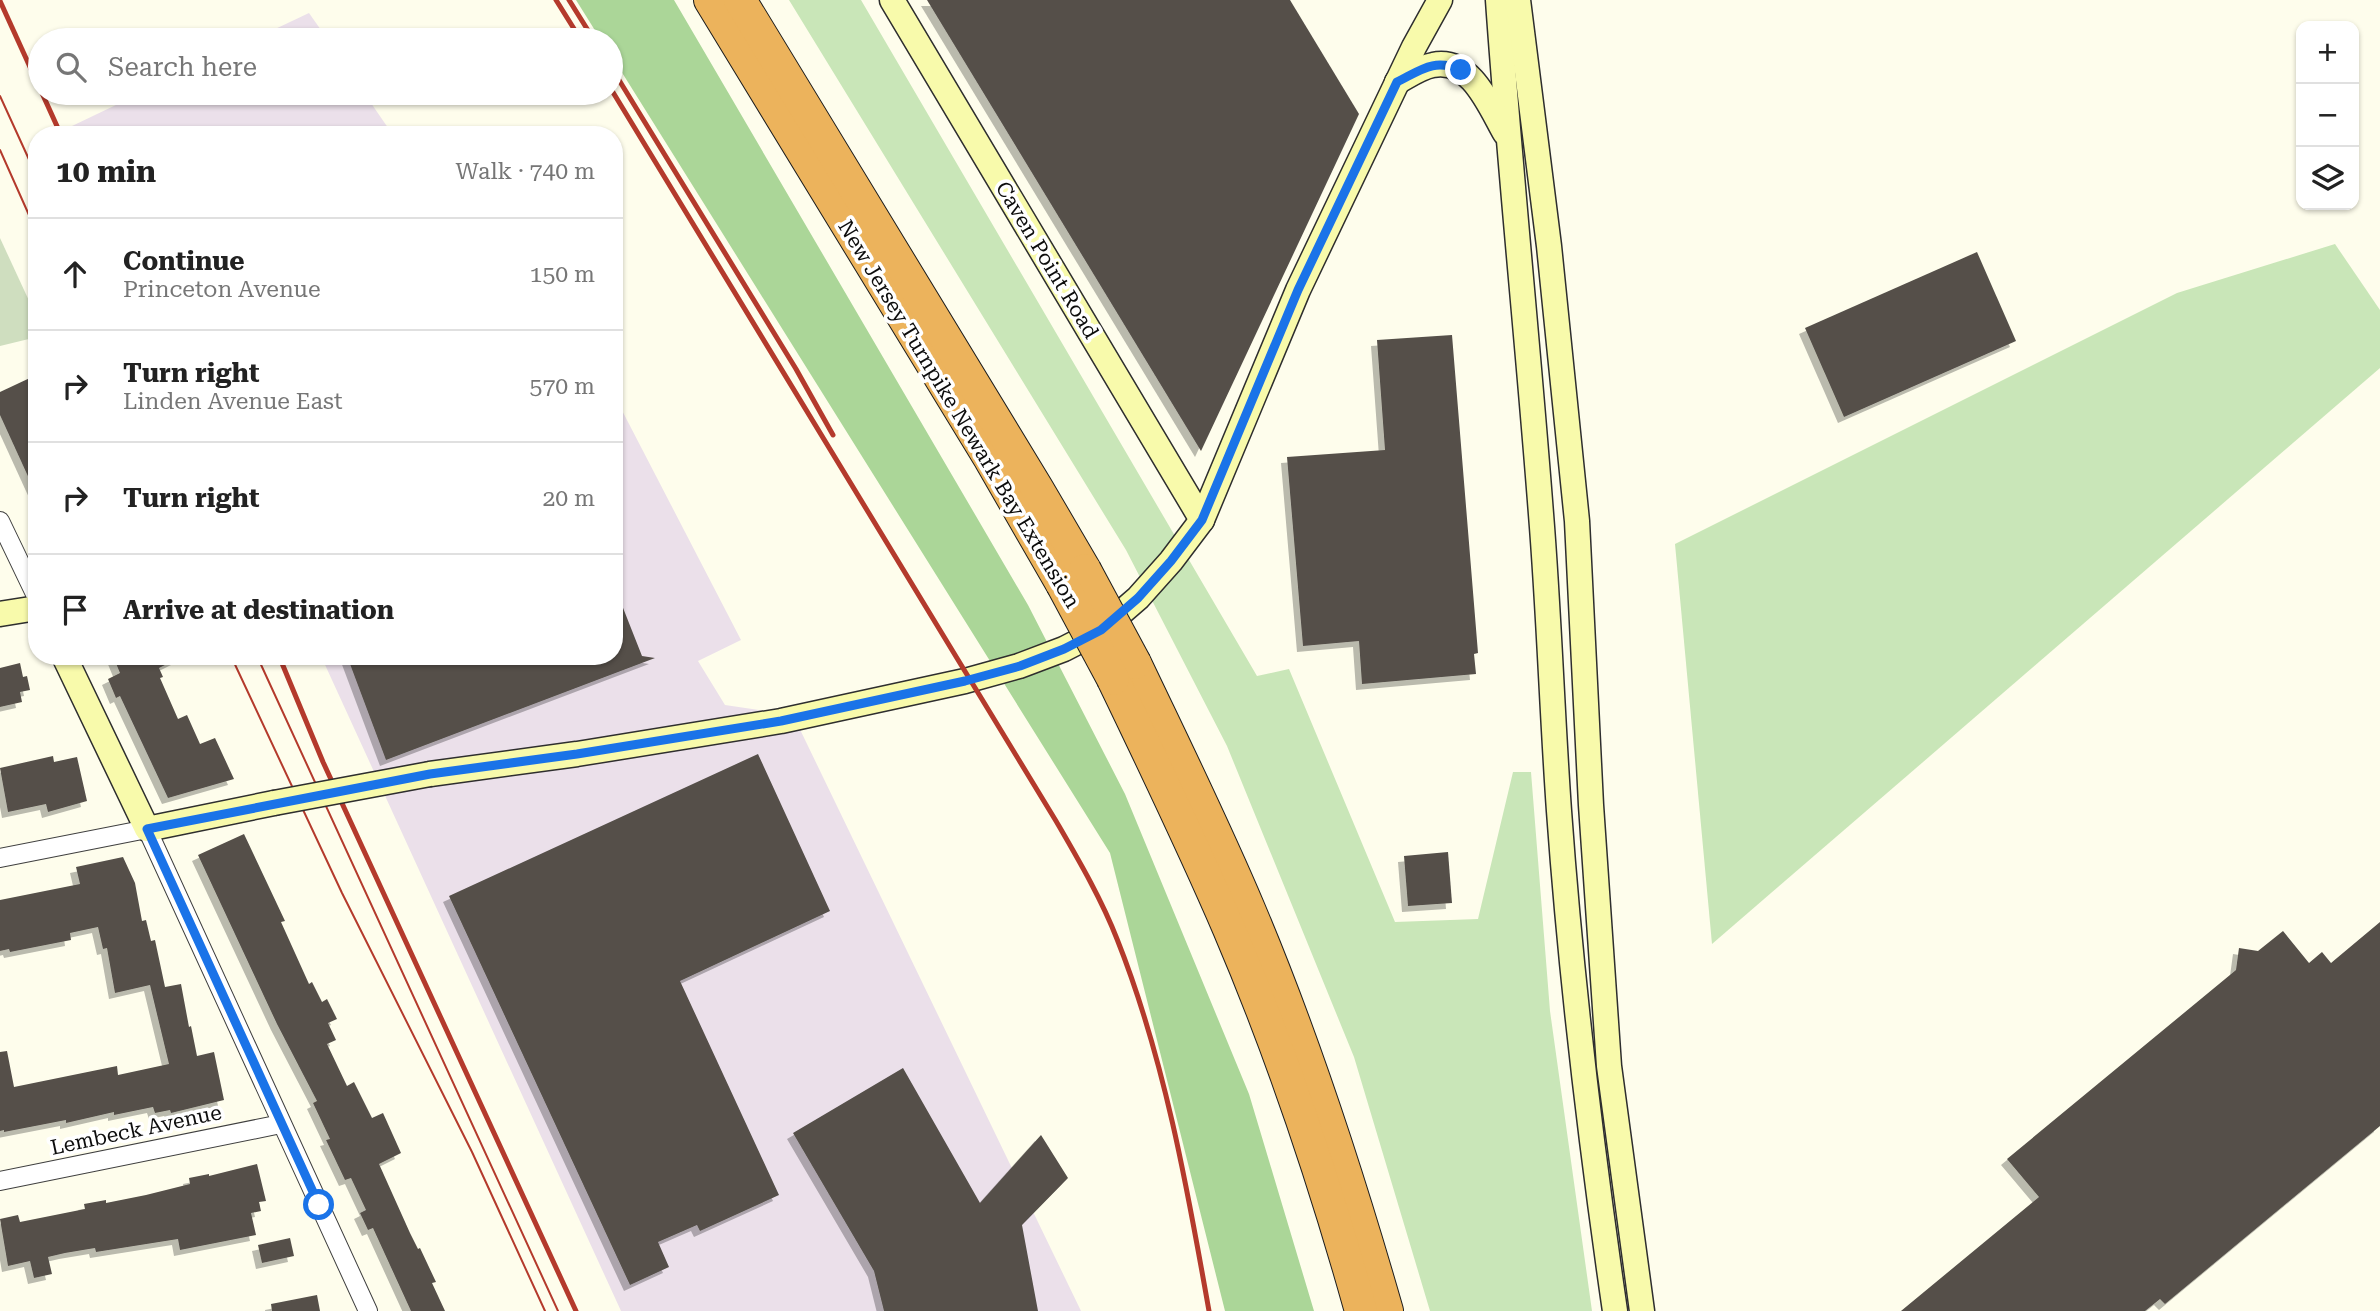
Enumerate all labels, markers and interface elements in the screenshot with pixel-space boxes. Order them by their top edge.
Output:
map controls [2296,21,2359,210]
button: + [2296,21,2359,84]
search box [28,28,623,105]
icon: search [52,48,90,86]
text: Search here [108,52,257,82]
route end [1445,54,1476,85]
button: − [2296,84,2359,147]
button: layers [2296,147,2359,210]
text: 10 min [56,154,156,189]
text: Walk · 740 m [456,158,595,185]
street label: Caven Point Road [991,177,1104,343]
street label: New Jersey Turnpike Newark Bay Extension [833,216,1085,613]
text: Continue [123,246,245,276]
icon: ahead [56,255,94,293]
text: 150 m [530,261,595,288]
text: Princeton Avenue [123,276,321,303]
text: Turn right [123,358,259,388]
icon: right [56,367,94,405]
text: 570 m [530,373,595,400]
text: Linden Avenue East [123,388,343,415]
icon: right [56,479,94,517]
text: Turn right [123,483,259,513]
text: 20 m [542,485,595,512]
icon: arrive [56,591,94,629]
text: Arrive at destination [123,595,394,625]
street label: Lembeck Avenue [48,1100,224,1160]
route start [303,1189,334,1220]

